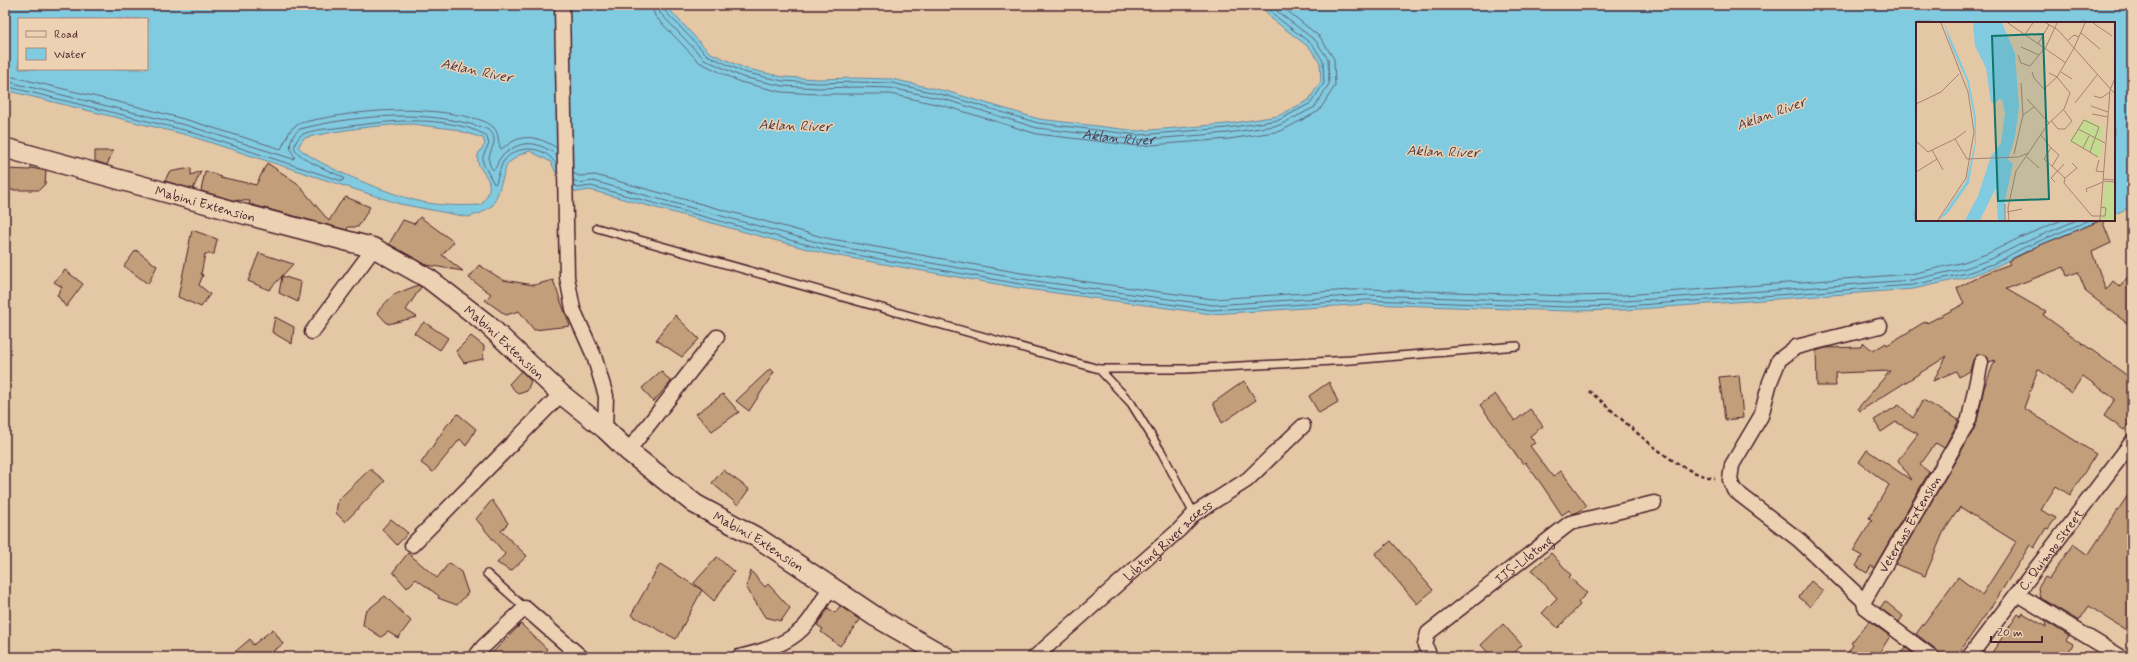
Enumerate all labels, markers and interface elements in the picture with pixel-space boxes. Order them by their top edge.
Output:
legend [18,18,148,70]
inset map [1916,22,2115,221]
text: Road [54,27,78,43]
text: Water [54,47,86,63]
water label: Aklan River [439,55,517,88]
water label: Aklan River [1734,92,1811,135]
water label: Aklan River [758,116,834,136]
water label: Aklan River [1081,125,1158,150]
water label: Aklan River [1406,142,1482,162]
street label: Mabini Extension [153,183,257,227]
street label: Mabini Extension [460,302,548,384]
street label: Veterans Extension [1875,473,1945,576]
street label: Libtong River access [1120,497,1216,585]
street label: C. Quimpo Street [2015,506,2088,594]
street label: Mabini Extension [710,508,807,576]
street label: IJS-Libtong [1492,532,1558,588]
scale bar [1991,618,2042,644]
text: 20 m [1997,625,2023,641]

